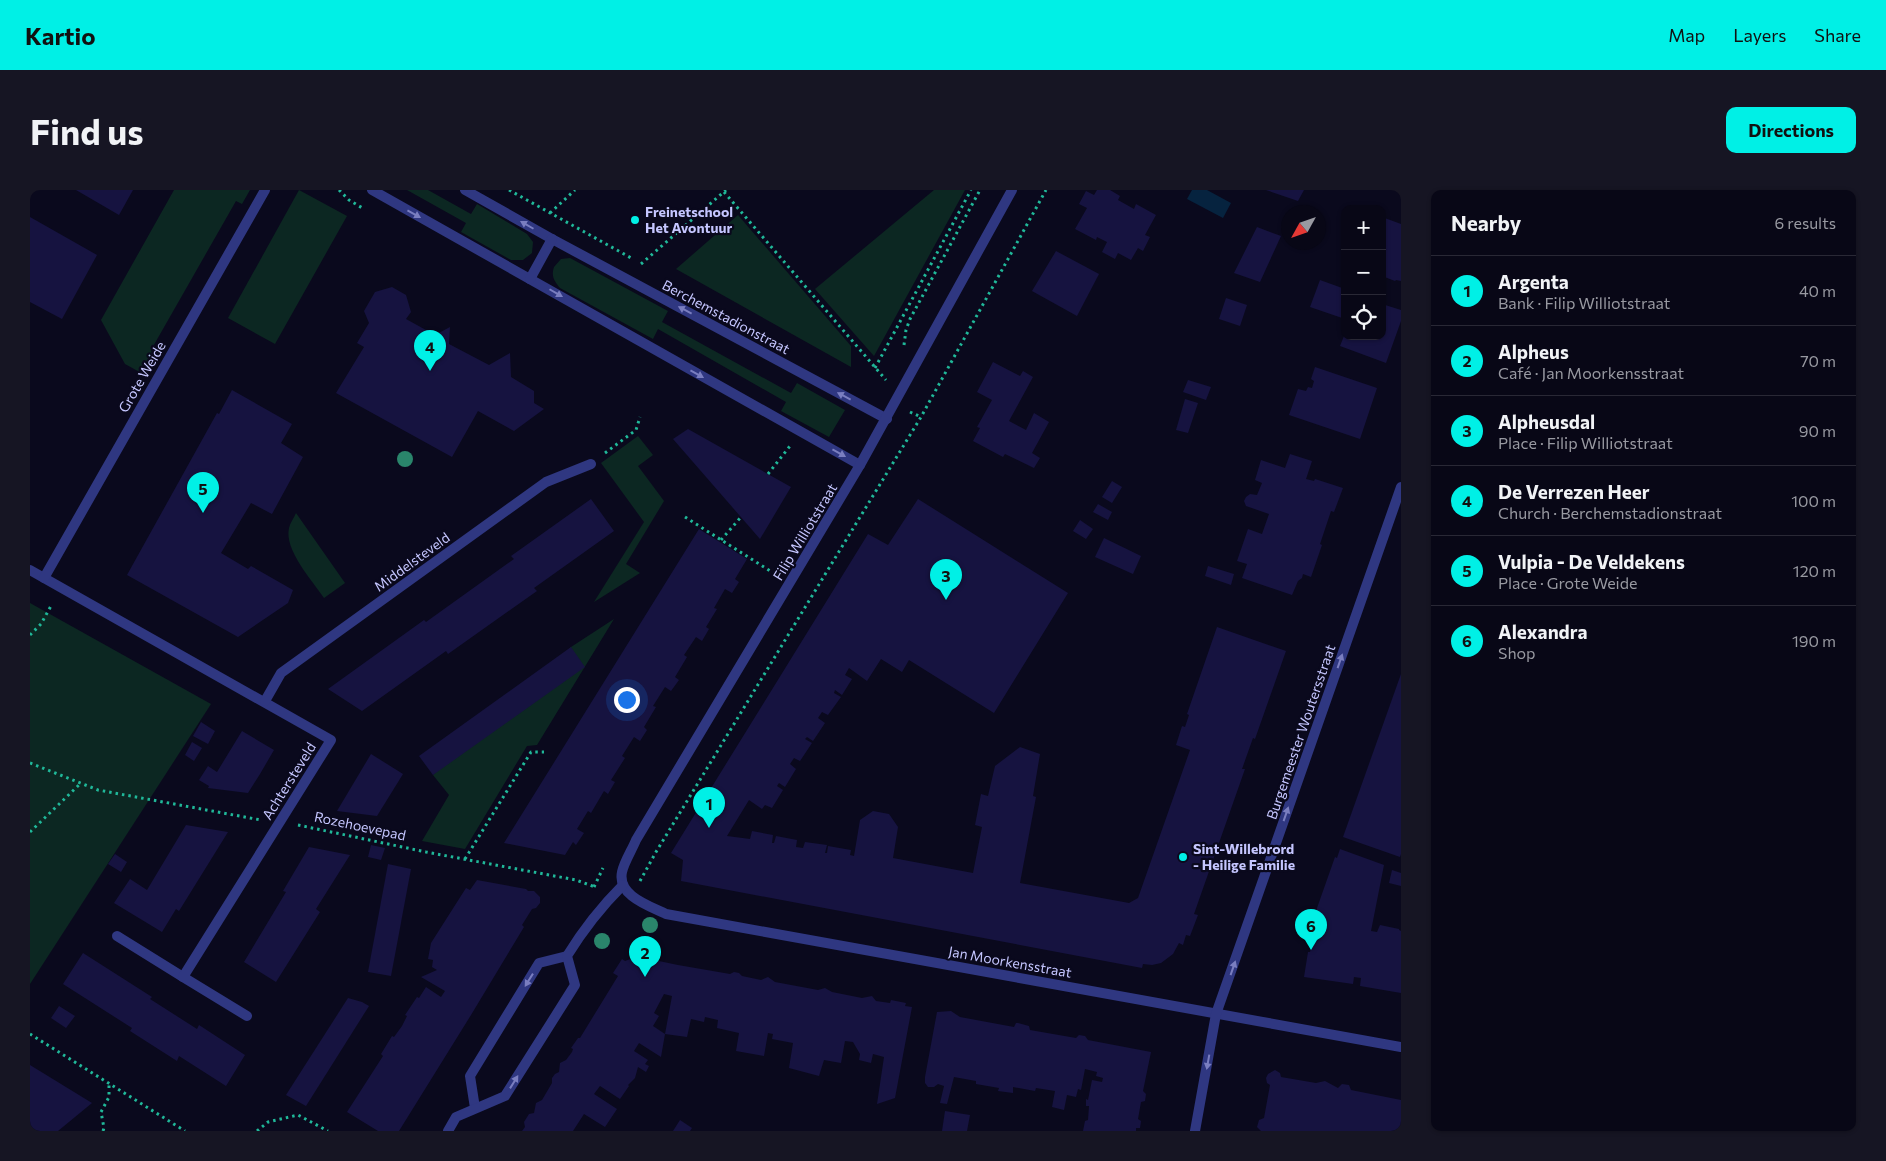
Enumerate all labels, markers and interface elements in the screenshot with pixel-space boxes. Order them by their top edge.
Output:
text: Kartio [25,21,95,50]
text: Map [1668,24,1705,46]
text: Layers [1733,24,1786,46]
text: Share [1814,24,1861,46]
button: Directions [1726,107,1856,153]
text: Find us [30,109,144,152]
place label: Freinetschool Het Avontuur [645,203,733,236]
north arrow [1281,205,1326,250]
map controls [1341,205,1386,340]
button: + [1341,205,1386,250]
one-way arrow [407,210,422,218]
text: Nearby [1451,210,1521,235]
text: 6 results [1775,213,1836,232]
marker: Freinetschool Het Avontuur [629,214,641,226]
one-way arrow [520,220,534,229]
button: − [1341,250,1386,295]
text: Argenta [1498,270,1569,293]
street label: Berchemstadionstraat [660,276,793,357]
text: 1 [1463,281,1471,300]
text: 40 m [1799,281,1836,300]
one-way arrow [550,289,563,298]
text: Bank · Filip Williotstraat [1498,293,1670,312]
button: locate [1341,295,1386,340]
one-way arrow [678,306,692,315]
pin: 4 [414,330,446,371]
street label: Grote Weide [114,338,169,415]
text: Alpheus [1498,340,1569,363]
text: 2 [1462,351,1472,370]
text: 70 m [1800,351,1836,370]
text: Café · Jan Moorkensstraat [1498,363,1684,382]
one-way arrow [690,370,704,378]
one-way arrow [837,391,850,400]
text: Alpheusdal [1498,410,1595,433]
text: 3 [1462,421,1472,440]
text: 90 m [1799,421,1836,440]
text: Place · Filip Williotstraat [1498,433,1673,452]
one-way arrow [832,449,846,458]
pin: 5 [187,472,219,513]
street label: Filip Williotstraat [769,480,840,583]
text: De Verrezen Heer [1498,480,1650,503]
text: 4 [1462,491,1472,510]
text: 100 m [1791,491,1836,510]
text: Church · Berchemstadionstraat [1498,503,1722,522]
street label: Middelsteveld [371,528,453,595]
text: Vulpia - De Veldekens [1498,550,1685,573]
pin: 3 [930,559,962,600]
text: 5 [1462,561,1472,580]
text: 120 m [1793,561,1836,580]
text: Place · Grote Weide [1498,573,1637,592]
text: Alexandra [1498,620,1587,643]
text: 6 [1462,631,1472,650]
text: 190 m [1792,631,1836,650]
street label: Burgemeester Woutersstraat [1263,642,1339,822]
text: Shop [1498,643,1536,662]
one-way arrow [1336,653,1344,668]
your location [614,687,640,713]
street label: Achtersteveld [258,739,319,822]
pin: 1 [693,787,725,828]
one-way arrow [1283,807,1290,822]
street label: Rozehoevepad [313,808,407,844]
place label: Sint-Willebrord - Heilige Familie [1193,840,1295,873]
marker: Sint-Willebrord - Heilige Familie [1177,851,1189,863]
pin: 6 [1295,909,1327,950]
pin: 2 [629,936,661,977]
street label: Jan Moorkensstraat [947,942,1073,981]
one-way arrow [1229,960,1237,975]
one-way arrow [524,973,534,987]
one-way arrow [1203,1054,1211,1070]
one-way arrow [509,1076,519,1089]

